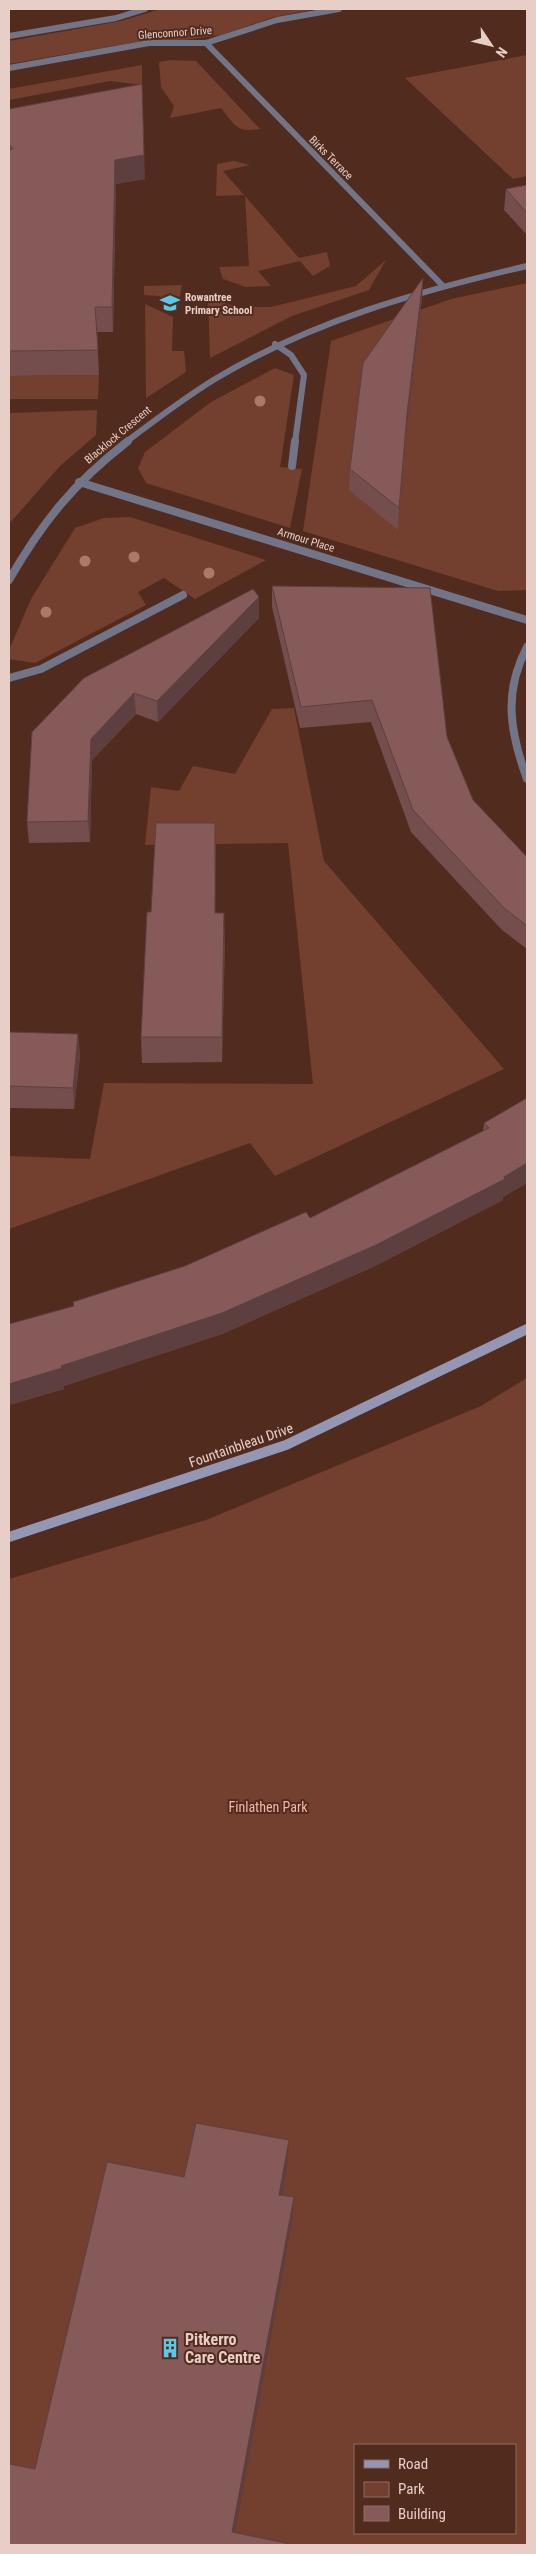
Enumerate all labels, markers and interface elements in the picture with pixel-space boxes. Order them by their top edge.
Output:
north arrow [466,20,516,70]
street label: Glenconnor Drive [138,24,212,42]
text: N [493,44,511,61]
street label: Birks Terrace [306,133,356,183]
place label: Rowantree Primary School [185,291,253,317]
school or university icon: Rowantree Primary School [159,292,181,314]
street label: Blacklock Crescent [82,403,154,467]
street label: Armour Place [276,525,336,555]
street label: Fountainbleau Drive [187,1420,296,1470]
park label: Finlathen Park [228,1799,308,1815]
place label: Pitkerro Care Centre [185,2330,261,2367]
building icon: Pitkerro Care Centre [159,2337,181,2359]
legend [354,2444,516,2534]
text: Road [398,2455,428,2473]
text: Park [398,2480,425,2498]
text: Building [398,2505,446,2523]

